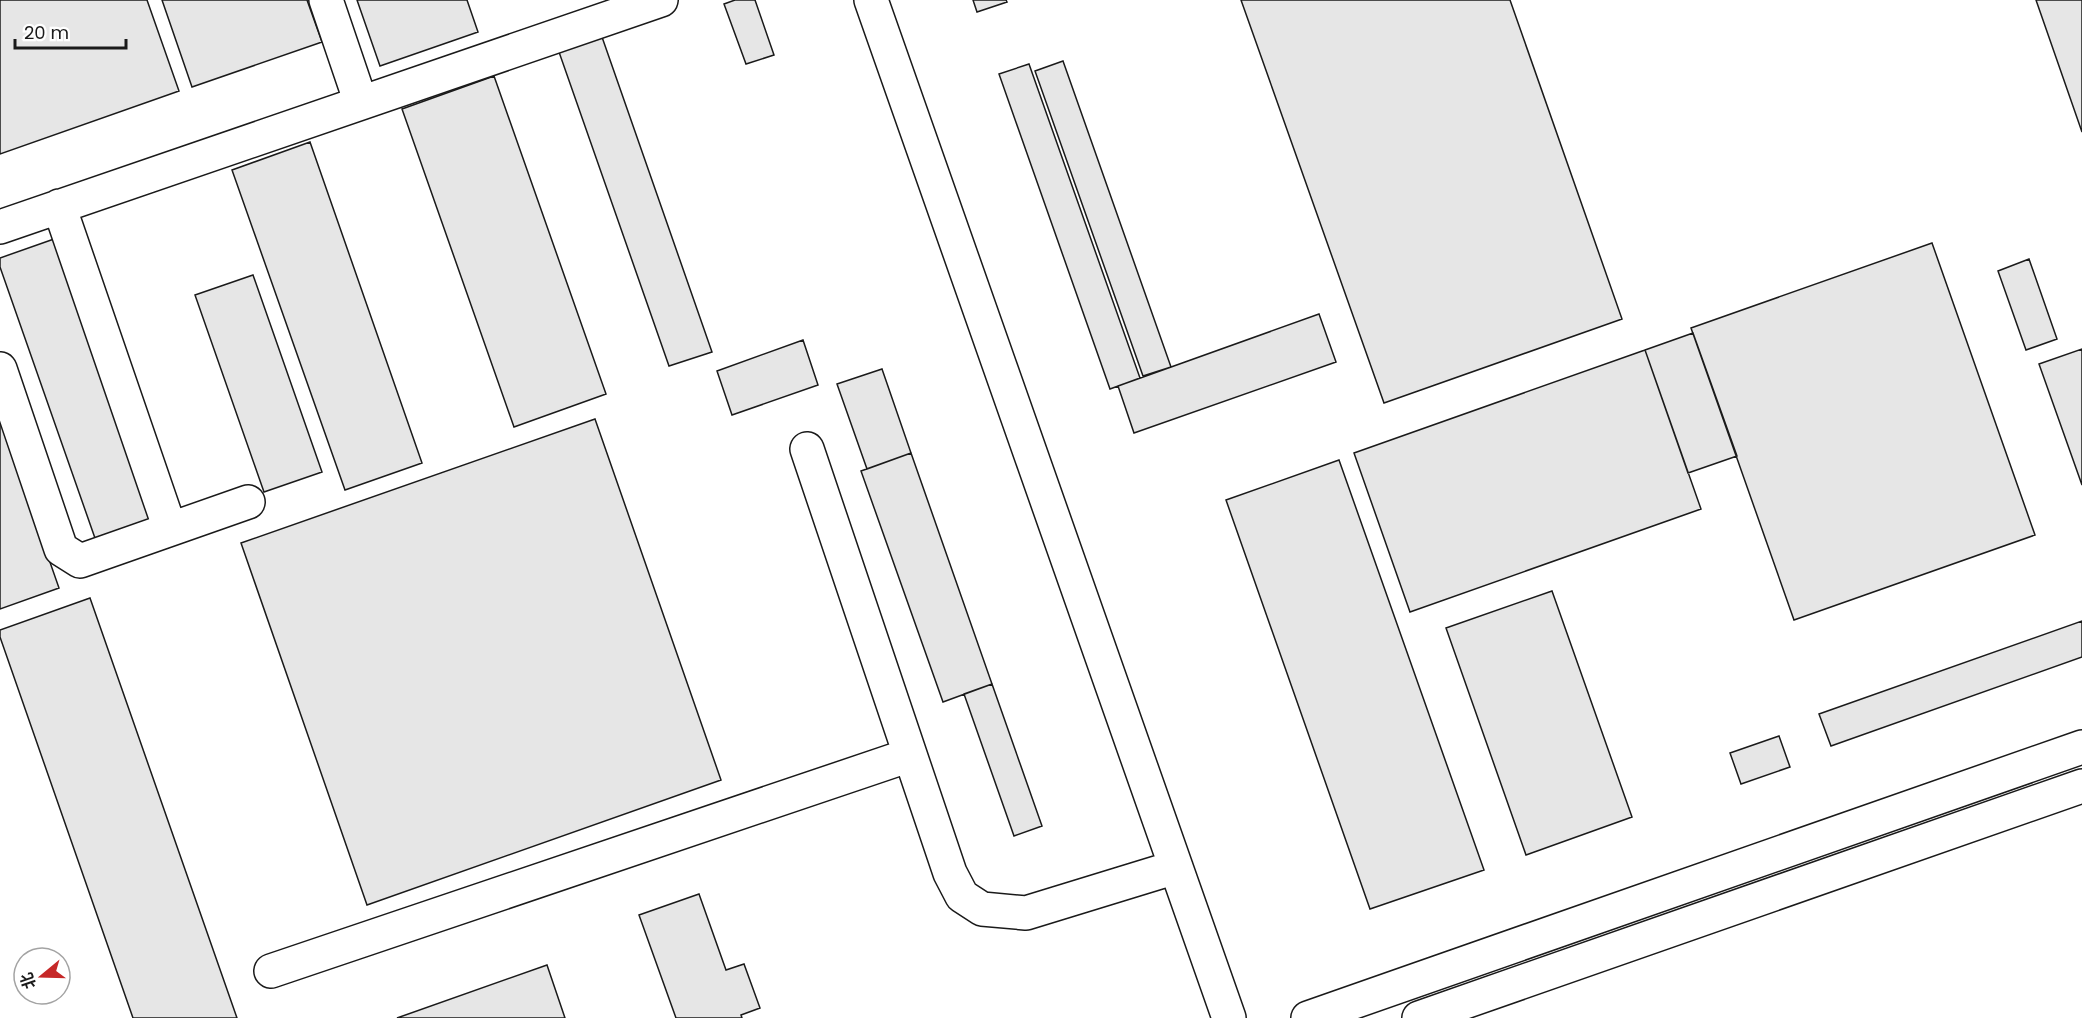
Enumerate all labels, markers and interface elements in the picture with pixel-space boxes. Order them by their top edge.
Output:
scale bar [15,12,126,50]
text: 20 m [24,20,69,45]
north arrow [12,946,72,1006]
text: 北 [15,969,42,992]

